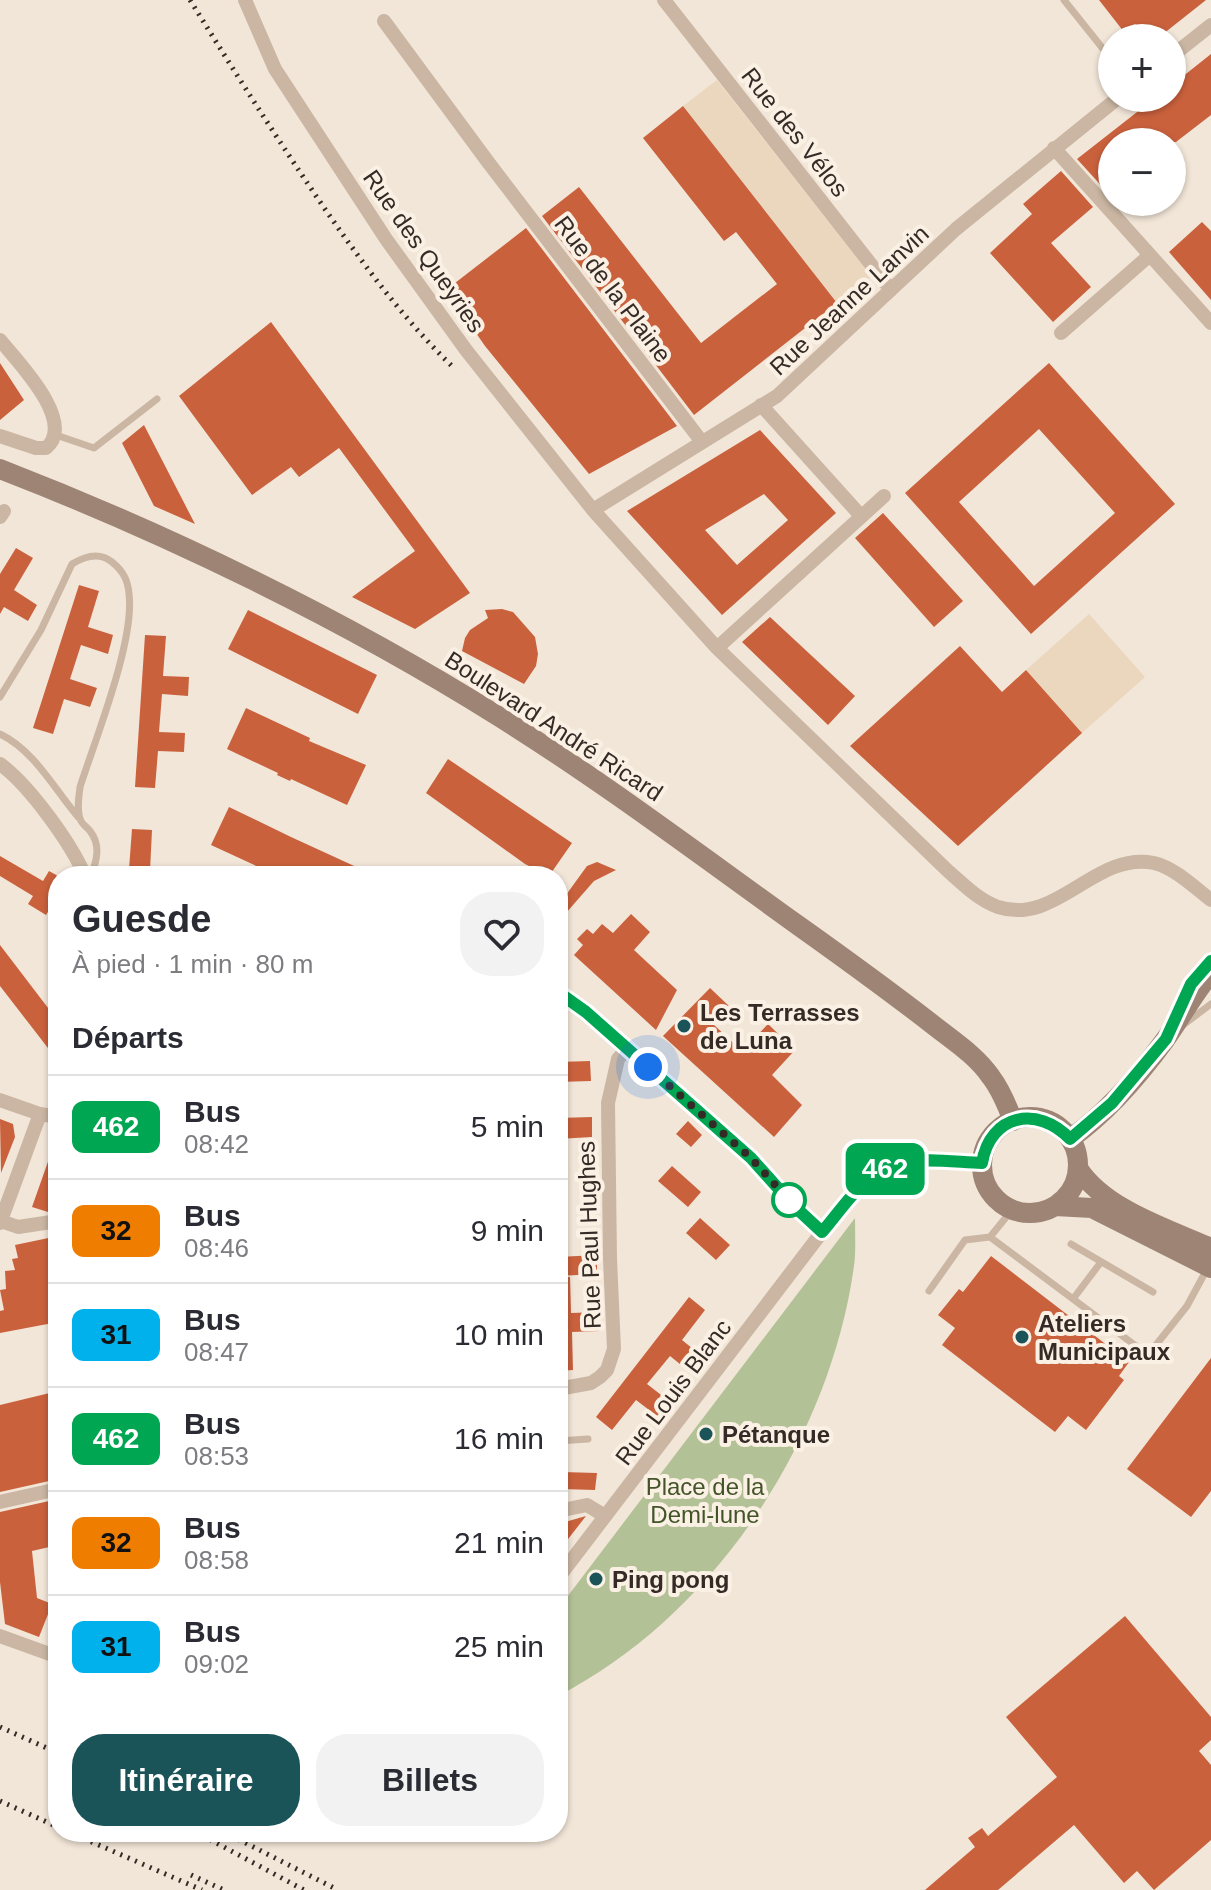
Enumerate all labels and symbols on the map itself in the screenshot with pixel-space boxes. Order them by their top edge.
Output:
street label: Rue des Vélos [736,62,854,202]
street label: Rue des Queyries [358,165,490,337]
street label: Rue de la Plaine [549,211,677,367]
street label: Rue Jeanne Lanvin [764,220,934,380]
street label: Boulevard André Ricard [440,646,668,806]
place label: Les Terrasses de Luna [700,999,860,1054]
marker: Les Terrasses de Luna [675,1017,693,1035]
your location [628,1047,668,1087]
street label: Rue Paul Hughes [572,1141,606,1329]
line badge: 462 [839,1143,931,1195]
unlabelled marker [772,1183,806,1217]
place label: Ateliers Municipaux [1038,1310,1171,1365]
street label: Rue Louis Blanc [610,1314,736,1470]
marker: Ateliers Municipaux [1013,1328,1031,1346]
place label: Pétanque [722,1421,830,1448]
marker: Pétanque [697,1425,715,1443]
park label: Place de la Demi-lune [646,1473,765,1528]
place label: Ping pong [612,1566,729,1593]
marker: Ping pong [587,1570,605,1588]

